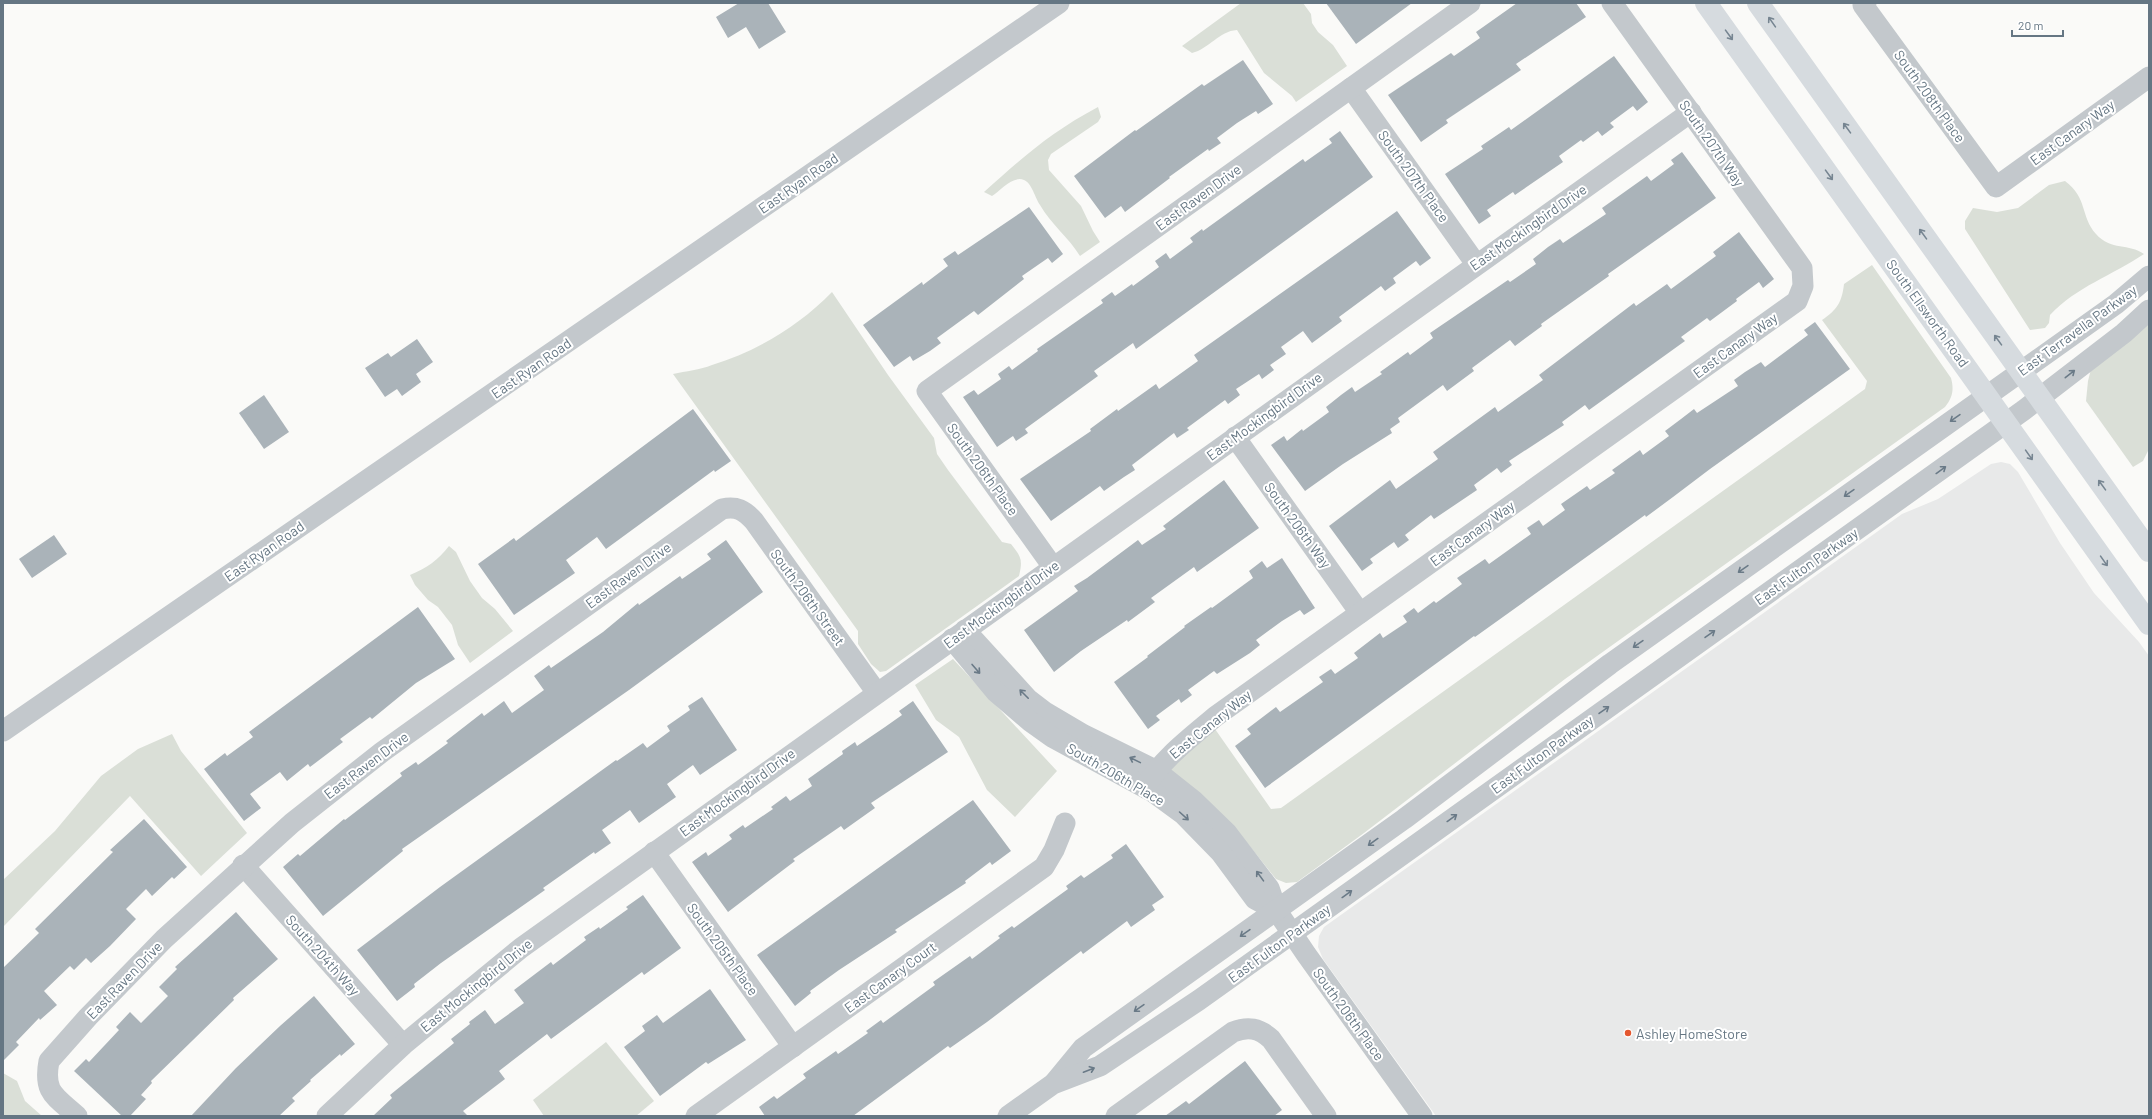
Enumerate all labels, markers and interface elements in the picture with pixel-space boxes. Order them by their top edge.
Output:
scale bar [2012,12,2063,38]
one-way arrow [1768,17,1776,28]
text: 20 m [2018,18,2044,32]
one-way arrow [1725,29,1733,40]
street label: South 208th Place [1891,46,1969,146]
street label: East Canary Way [2026,95,2118,168]
street label: South 207th Way [1676,97,1748,190]
one-way arrow [1843,123,1851,134]
street label: South 207th Place [1375,127,1453,225]
street label: East Ryan Road [755,149,841,217]
street label: East Raven Drive [1152,160,1244,234]
one-way arrow [1825,169,1833,180]
street label: East Mockingbird Drive [1466,180,1590,274]
one-way arrow [1919,229,1927,240]
street label: South Ellsworth Road [1883,256,1973,370]
street label: East Terravella Parkway [2014,281,2140,379]
street label: East Canary Way [1689,308,1781,381]
street label: East Ryan Road [488,334,574,402]
one-way arrow [1994,334,2002,345]
street label: East Mockingbird Drive [1203,368,1325,464]
one-way arrow [2065,370,2076,379]
one-way arrow [1950,414,1961,422]
street label: South 206th Place [944,419,1022,519]
one-way arrow [2025,449,2033,460]
one-way arrow [1935,466,1946,474]
street label: South 206th Way [1261,479,1335,572]
one-way arrow [2097,479,2106,490]
one-way arrow [1844,489,1855,498]
street label: East Canary Way [1426,496,1518,569]
street label: East Ryan Road [221,517,307,585]
street label: East Fulton Parkway [1751,524,1862,608]
street label: East Raven Drive [582,538,674,612]
street label: South 206th Street [767,545,849,649]
one-way arrow [2100,555,2108,566]
street label: East Mockingbird Drive [940,556,1062,652]
one-way arrow [1738,565,1749,573]
one-way arrow [1704,630,1715,638]
one-way arrow [1632,640,1643,648]
one-way arrow [972,664,981,675]
street label: East Canary Way [1166,685,1255,762]
one-way arrow [1019,689,1029,699]
one-way arrow [1598,706,1609,714]
street label: East Fulton Parkway [1487,711,1597,797]
street label: East Raven Drive [320,728,412,802]
street label: South 206th Place [1064,739,1168,809]
street label: East Mockingbird Drive [676,744,798,840]
one-way arrow [1130,756,1142,763]
one-way arrow [1179,811,1189,820]
one-way arrow [1447,814,1458,822]
one-way arrow [1367,838,1378,846]
one-way arrow [1256,871,1264,882]
one-way arrow [1341,890,1352,898]
street label: South 205th Place [684,899,762,999]
street label: East Fulton Parkway [1224,900,1334,986]
street label: South 204th Way [282,911,364,999]
one-way arrow [1239,929,1250,937]
street label: East Mockingbird Drive [417,935,535,1035]
street label: East Raven Drive [83,938,165,1022]
street label: East Canary Court [841,938,939,1016]
street label: South 206th Place [1310,964,1388,1064]
one-way arrow [1133,1004,1144,1012]
place label: Ashley HomeStore [1636,1025,1747,1042]
marker: Ashley HomeStore [1623,1028,1633,1038]
one-way arrow [1083,1065,1095,1073]

